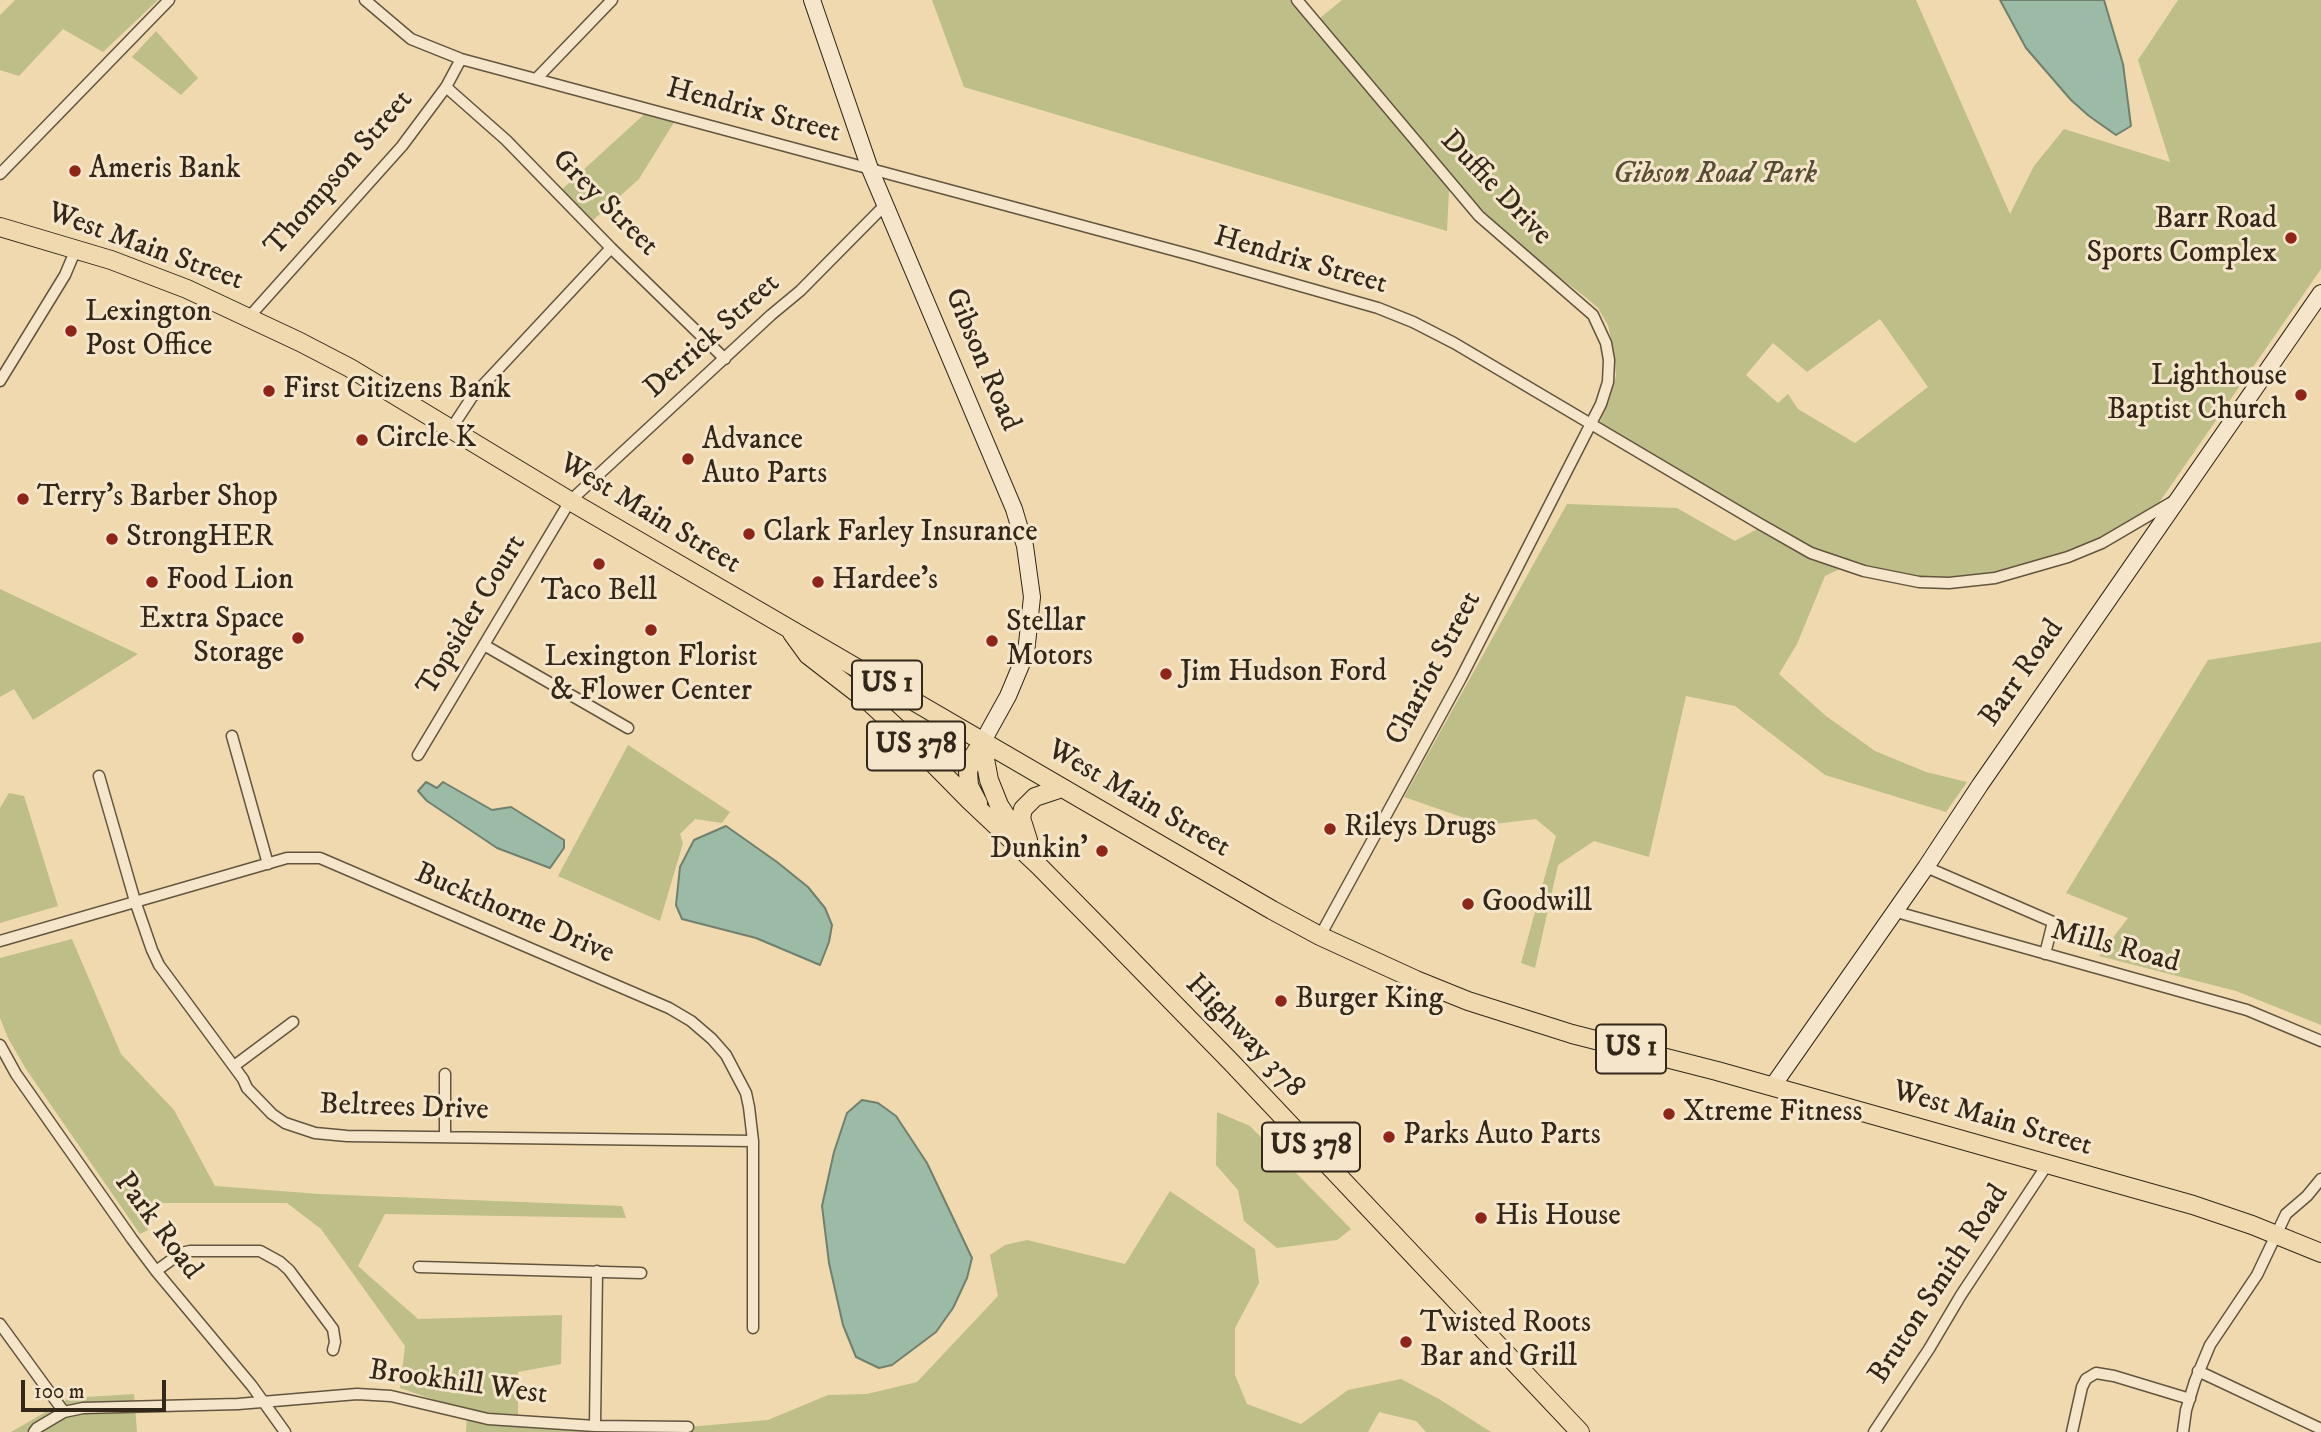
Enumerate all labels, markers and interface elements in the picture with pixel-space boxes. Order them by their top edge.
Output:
street label: Hendrix Street [662,71,844,153]
street label: Thompson Street [258,84,422,264]
street label: Duffie Drive [1431,124,1559,254]
street label: Grey Street [543,143,665,265]
place label: Ameris Bank [89,153,241,189]
park label: Gibson Road Park [1613,158,1817,194]
marker: Ameris Bank [67,163,83,179]
street label: West Main Street [42,196,248,300]
place label: Barr Road Sports Complex [2086,203,2277,274]
street label: Hendrix Street [1209,220,1391,304]
marker: Barr Road Sports Complex [2283,230,2299,246]
street label: Derrick Street [638,267,788,407]
street label: Gibson Road [935,283,1027,437]
place label: Lexington Post Office [85,296,212,366]
marker: Lexington Post Office [63,323,79,339]
place label: Lighthouse Baptist Church [2107,360,2287,430]
place label: First Citizens Bank [283,373,511,409]
marker: First Citizens Bank [261,383,277,399]
marker: Lighthouse Baptist Church [2293,387,2309,403]
place label: Circle K [376,422,476,458]
place label: Advance Auto Parts [702,424,827,494]
marker: Circle K [354,432,370,448]
street label: West Main Street [552,447,746,583]
marker: Advance Auto Parts [680,451,696,467]
place label: Terry's Barber Shop [37,481,278,517]
marker: Terry's Barber Shop [15,491,31,507]
place label: Clark Farley Insurance [763,516,1038,552]
place label: StrongHER [126,521,274,557]
marker: Clark Farley Insurance [741,526,757,542]
street label: Topsider Court [411,529,535,703]
marker: StrongHER [104,531,120,547]
marker: Taco Bell [591,556,607,572]
place label: Food Lion [166,564,294,600]
place label: Hardee's [832,564,938,600]
marker: Food Lion [144,574,160,590]
marker: Hardee's [810,574,826,590]
place label: Taco Bell [541,575,657,611]
street label: Chariot Street [1379,586,1491,752]
place label: Extra Space Storage [139,603,284,674]
place label: Stellar Motors [1006,606,1093,676]
street label: Barr Road [1973,613,2073,735]
marker: Lexington Florist & Flower Center [643,622,659,638]
marker: Extra Space Storage [290,630,306,646]
marker: Stellar Motors [984,633,1000,649]
place label: Lexington Florist & Flower Center [544,641,758,712]
place label: Jim Hudson Ford [1180,656,1387,692]
road number: US 1 [852,660,922,710]
marker: Jim Hudson Ford [1158,666,1174,682]
road number: US 378 [867,722,965,770]
street label: West Main Street [1040,733,1236,867]
place label: Rileys Drugs [1344,811,1496,847]
marker: Rileys Drugs [1322,821,1338,837]
place label: Dunkin' [990,833,1088,869]
marker: Dunkin' [1094,843,1110,859]
street label: Buckthorne Drive [409,857,619,973]
place label: Goodwill [1482,886,1592,922]
marker: Goodwill [1460,896,1476,912]
street label: Mills Road [2047,914,2183,982]
street label: Highway 378 [1176,968,1312,1106]
place label: Burger King [1295,983,1443,1019]
marker: Burger King [1273,993,1289,1009]
road number: US 1 [1596,1024,1666,1074]
street label: West Main Street [1888,1074,2096,1166]
street label: Beltrees Drive [319,1088,489,1130]
place label: Xtreme Fitness [1683,1096,1863,1132]
marker: Xtreme Fitness [1661,1106,1677,1122]
place label: Parks Auto Parts [1403,1119,1601,1155]
road number: US 378 [1262,1122,1360,1172]
marker: Parks Auto Parts [1381,1129,1397,1145]
street label: Park Road [105,1166,209,1288]
street label: Bruton Smith Road [1862,1179,2018,1391]
place label: His House [1495,1200,1621,1236]
marker: His House [1473,1210,1489,1226]
place label: Twisted Roots Bar and Grill [1420,1307,1591,1378]
marker: Twisted Roots Bar and Grill [1398,1334,1414,1350]
street label: Brookhill West [366,1354,550,1414]
scale bar [24,1366,170,1410]
text: 100 m [34,1379,85,1405]

